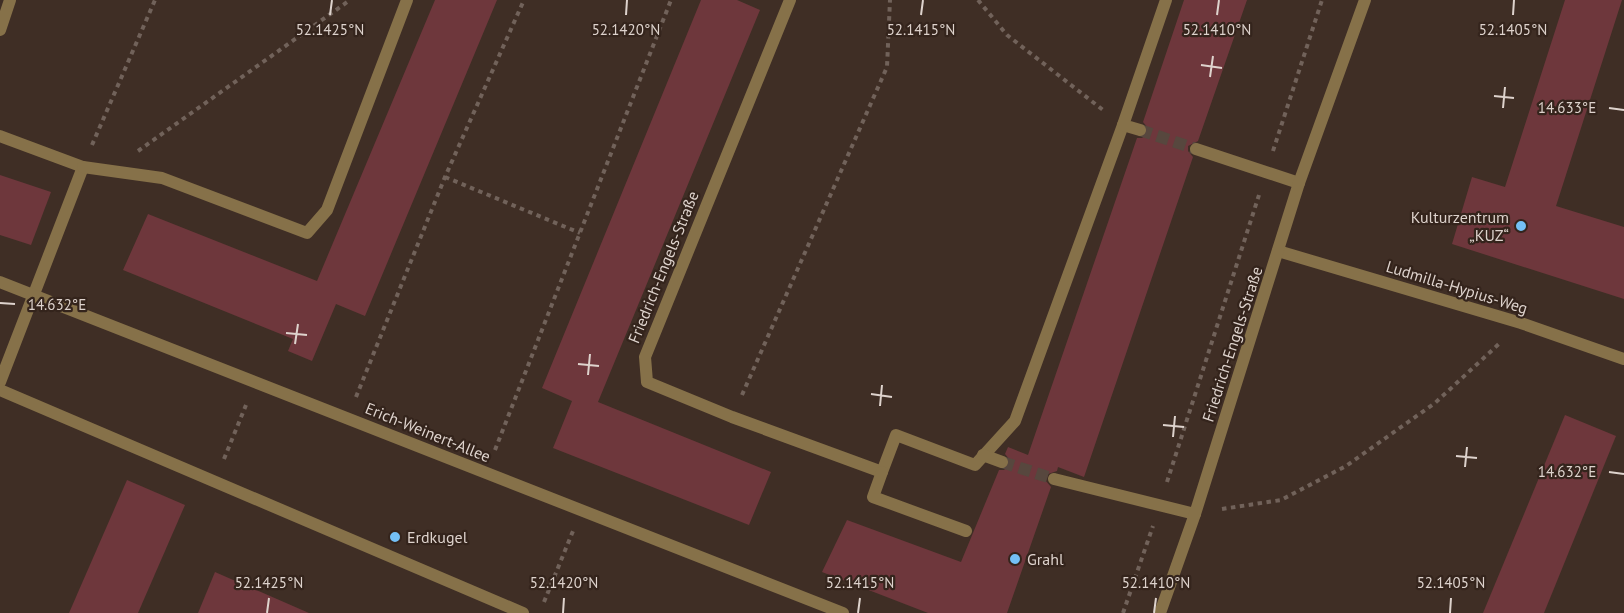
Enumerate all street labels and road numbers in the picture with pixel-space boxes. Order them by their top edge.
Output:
street label: Friedrich-Engels-Straße [623,188,703,346]
street label: Ludmilla-Hypius-Weg [1384,256,1530,318]
street label: Friedrich-Engels-Straße [1197,264,1267,424]
street label: Erich-Weinert-Allee [362,398,494,466]

